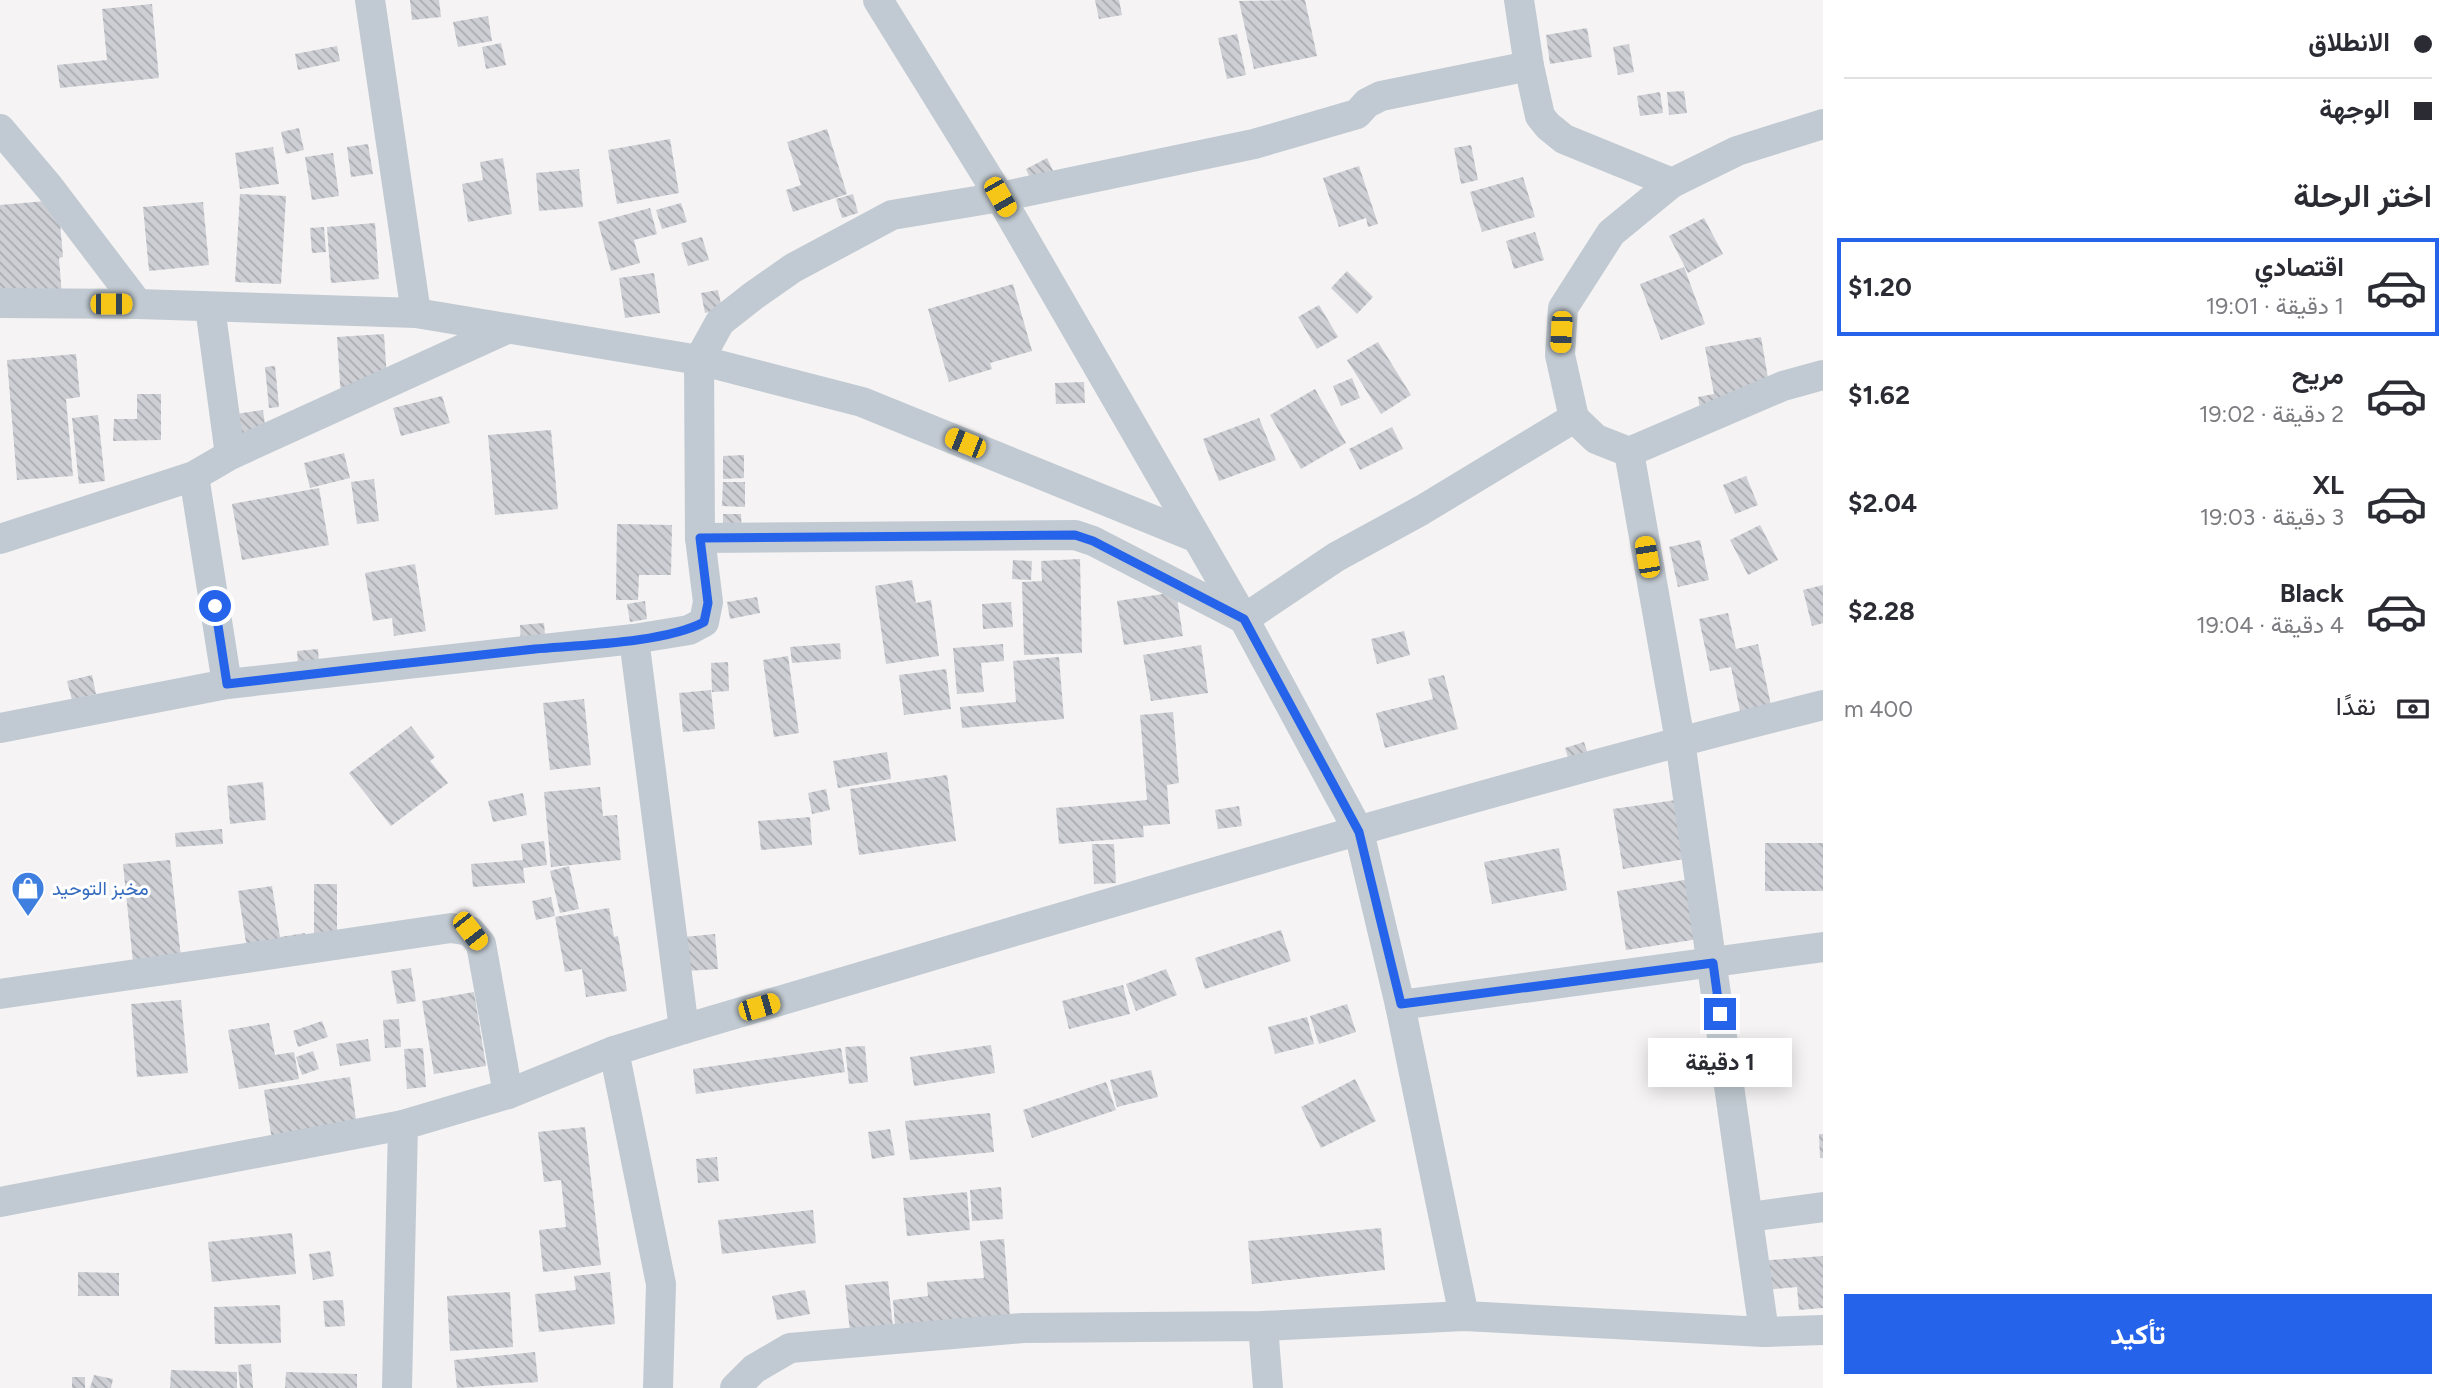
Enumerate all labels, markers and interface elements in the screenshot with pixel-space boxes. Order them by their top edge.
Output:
text: الانطلاق [2308,26,2390,58]
text: الوجهة [2319,93,2390,125]
car [981,174,1020,220]
text: اختر الرحلة [2293,177,2432,215]
text: اقتصادي [2255,251,2344,283]
icon: car [2365,256,2428,319]
text: $1.20 [1848,271,1912,303]
text: 1 دقيقة · 19:01 [2206,292,2344,320]
car [91,294,133,315]
car [1550,310,1573,354]
text: مريح [2292,359,2344,391]
icon: car [2365,364,2428,427]
text: $1.62 [1848,379,1910,411]
text: 2 دقيقة · 19:02 [2199,400,2344,428]
car [942,425,989,461]
text: XL [2312,469,2344,501]
icon: car [2365,472,2428,535]
text: $2.04 [1848,487,1917,519]
text: 3 دقيقة · 19:03 [2200,503,2344,531]
car [1634,534,1661,580]
text: Black [2280,577,2344,609]
icon: car [2365,580,2428,643]
route start [199,590,231,622]
text: $2.28 [1848,595,1915,627]
text: 4 دقيقة · 19:04 [2196,611,2344,639]
text: نقدًا [2336,690,2376,722]
icon: cash [2394,690,2432,728]
text: 400 m [1844,695,1913,723]
shop icon: مخبز التوحيد [9,869,47,918]
place label: مخبز التوحيد [52,877,149,900]
car [449,908,492,954]
car [736,991,783,1023]
route end [1704,998,1736,1030]
callout: 1 دقيقة [1648,1038,1792,1088]
text: 1 دقيقة [1685,1048,1755,1076]
button: تأكيد [1844,1294,2432,1374]

